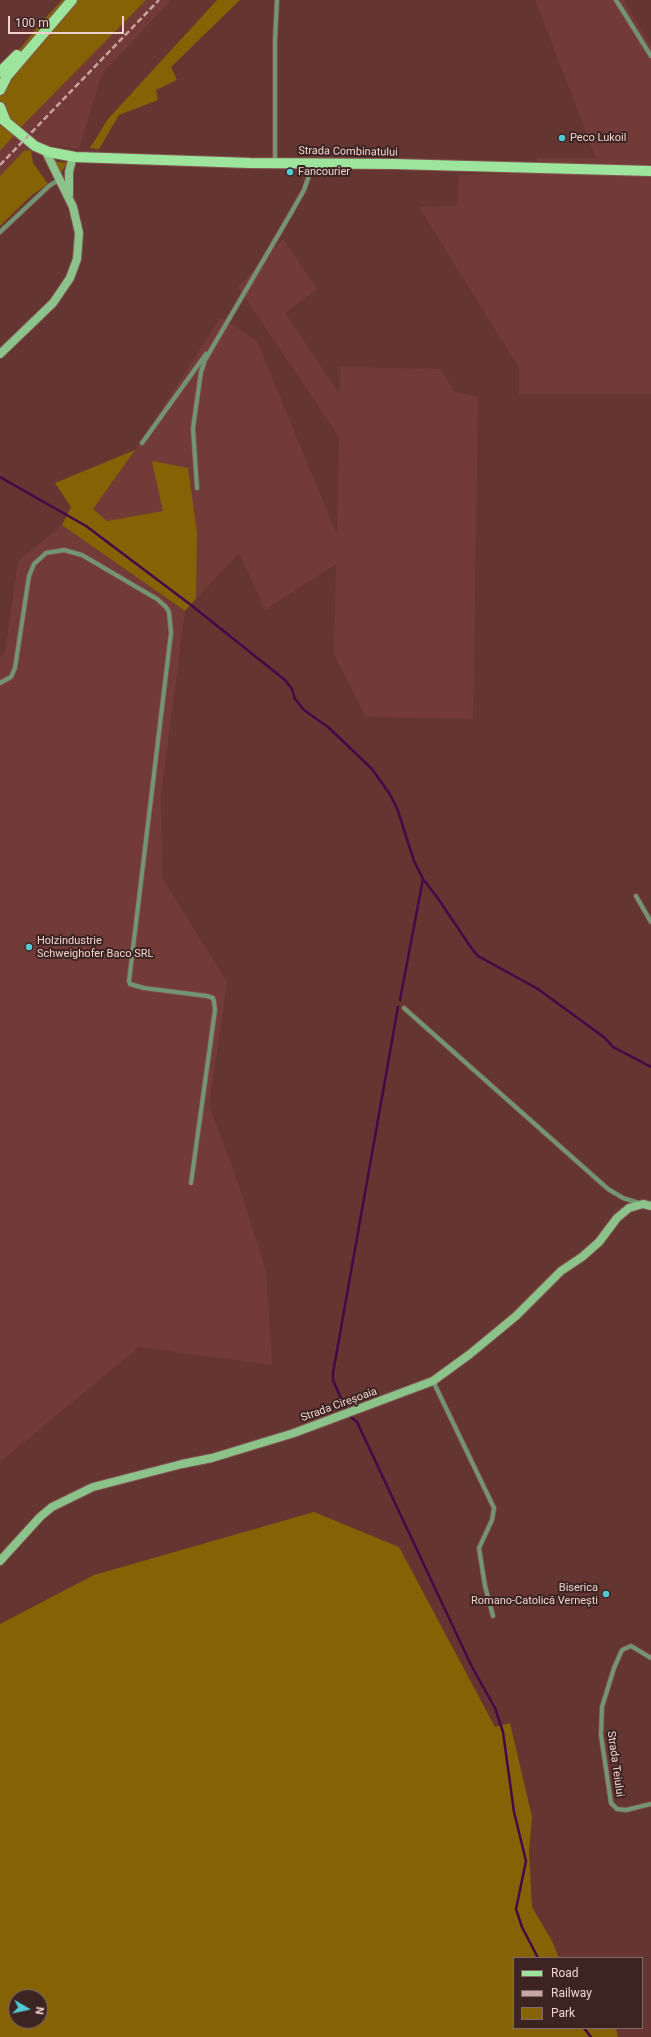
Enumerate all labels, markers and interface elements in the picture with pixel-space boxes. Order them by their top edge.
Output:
scale bar [10,8,126,34]
text: 100 m [15,16,49,30]
place label: Peco Lukoil [570,131,626,145]
marker: Peco Lukoil [557,133,567,143]
street label: Strada Combinatului [298,145,398,159]
place label: Fancourier [298,165,350,179]
marker: Fancourier [285,167,295,177]
place label: Holzindustrie Schweighofer Baco SRL [37,934,153,960]
marker: Holzindustrie Schweighofer Baco SRL [24,942,34,952]
street label: Strada Cireșoaia [299,1385,379,1425]
place label: Biserica Romano-Catolică Vernești [471,1581,598,1607]
marker: Biserica Romano-Catolică Vernești [601,1589,611,1599]
street label: Strada Teiului [604,1730,626,1798]
legend [513,1957,643,2029]
text: Road [551,1966,579,1980]
text: Railway [551,1986,592,2000]
north arrow [8,1989,48,2029]
text: N [32,2006,46,2016]
text: Park [551,2006,575,2020]

